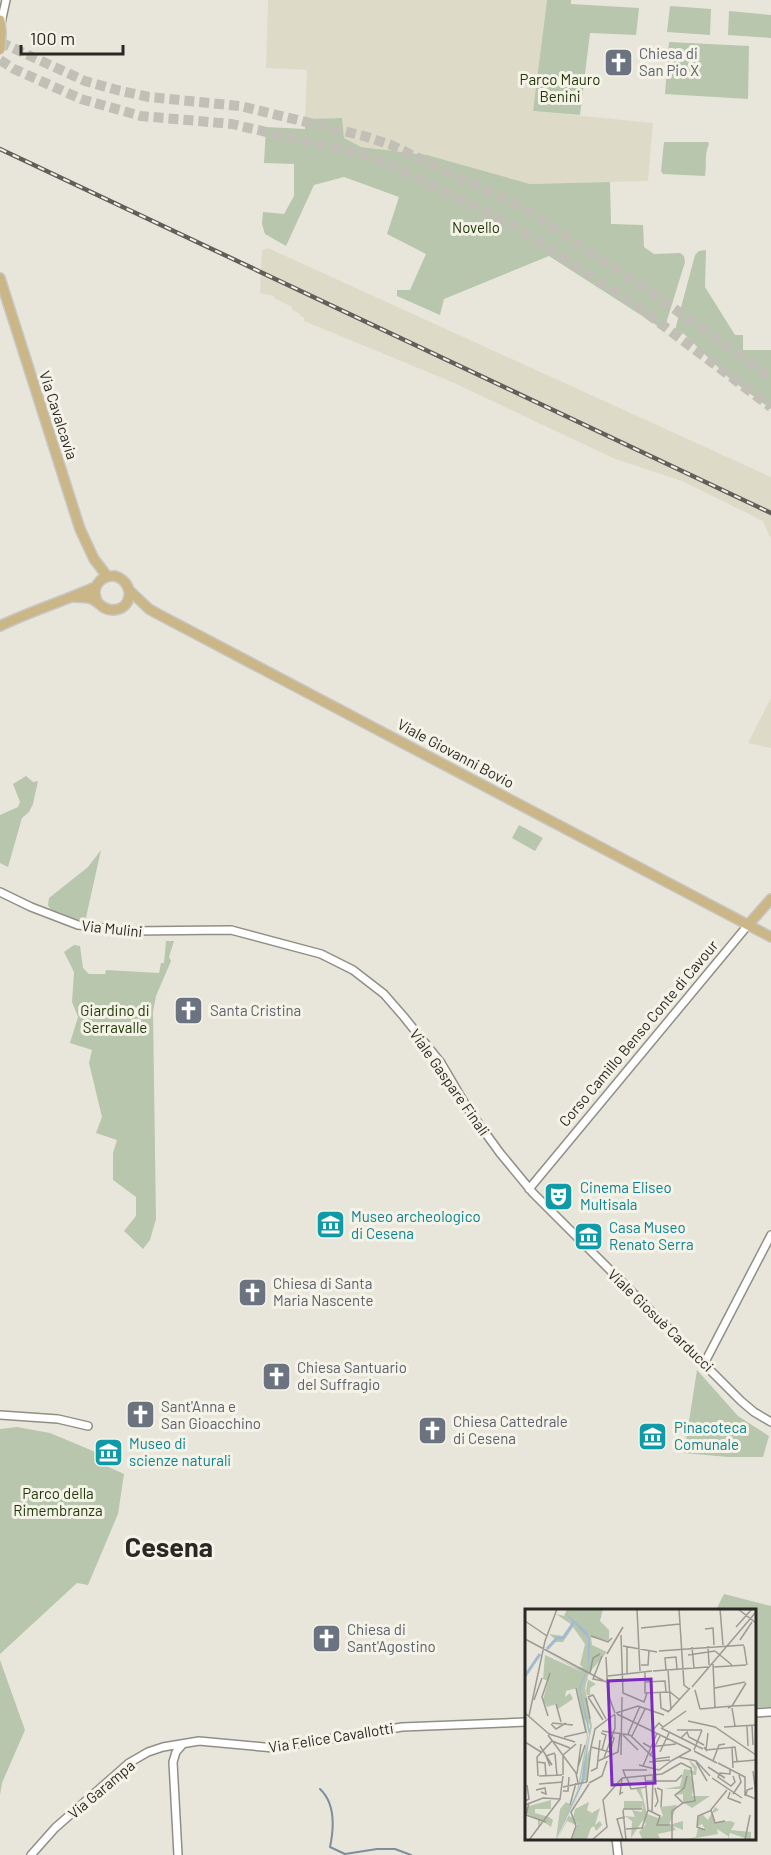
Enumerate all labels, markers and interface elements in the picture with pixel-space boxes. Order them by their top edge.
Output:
scale bar [21,18,123,56]
text: 100 m [30,27,75,49]
place label: Chiesa di San Pio X [639,44,699,79]
church icon: Chiesa di San Pio X [602,46,634,78]
park label: Parco Mauro Benini [520,70,600,105]
park label: Novello [452,218,500,236]
street label: Via Cavalcavia [36,368,82,462]
street label: Viale Giovanni Bovio [395,715,517,791]
street label: Via Mulini [81,916,143,940]
street label: Corso Camillo Benso Conte di Cavour [555,936,722,1130]
church icon: Santa Cristina [173,994,205,1026]
park label: Giardino di Serravalle [80,1001,150,1036]
place label: Santa Cristina [210,1001,301,1019]
street label: Viale Gaspare Finali [406,1025,494,1139]
place label: Cinema Eliseo Multisala [580,1178,672,1213]
theatre icon: Cinema Eliseo Multisala [543,1180,575,1212]
place label: Museo archeologico di Cesena [351,1207,481,1242]
museum icon: Museo archeologico di Cesena [314,1209,346,1241]
place label: Casa Museo Renato Serra [609,1218,694,1253]
museum icon: Casa Museo Renato Serra [572,1220,604,1252]
street label: Viale Giosuè Carducci [604,1265,718,1375]
place label: Chiesa di Santa Maria Nascente [273,1274,373,1309]
church icon: Chiesa di Santa Maria Nascente [236,1276,268,1308]
place label: Chiesa Santuario del Suffragio [297,1358,407,1393]
church icon: Chiesa Santuario del Suffragio [260,1360,292,1392]
place label: Sant'Anna e San Gioacchino [161,1397,261,1432]
church icon: Sant'Anna e San Gioacchino [124,1399,156,1431]
place label: Chiesa Cattedrale di Cesena [453,1412,568,1447]
church icon: Chiesa Cattedrale di Cesena [416,1414,448,1446]
place label: Pinacoteca Comunale [674,1418,747,1453]
museum icon: Pinacoteca Comunale [637,1420,669,1452]
place label: Museo di scienze naturali [129,1434,231,1469]
museum icon: Museo di scienze naturali [92,1436,124,1468]
park label: Parco della Rimembranza [13,1484,103,1519]
district label: Cesena [125,1530,213,1562]
inset map [525,1609,756,1840]
place label: Chiesa di Sant'Agostino [347,1620,436,1655]
church icon: Chiesa di Sant'Agostino [310,1622,342,1654]
street label: Via Felice Cavallotti [267,1718,395,1756]
street label: Via Garampa [64,1756,138,1822]

